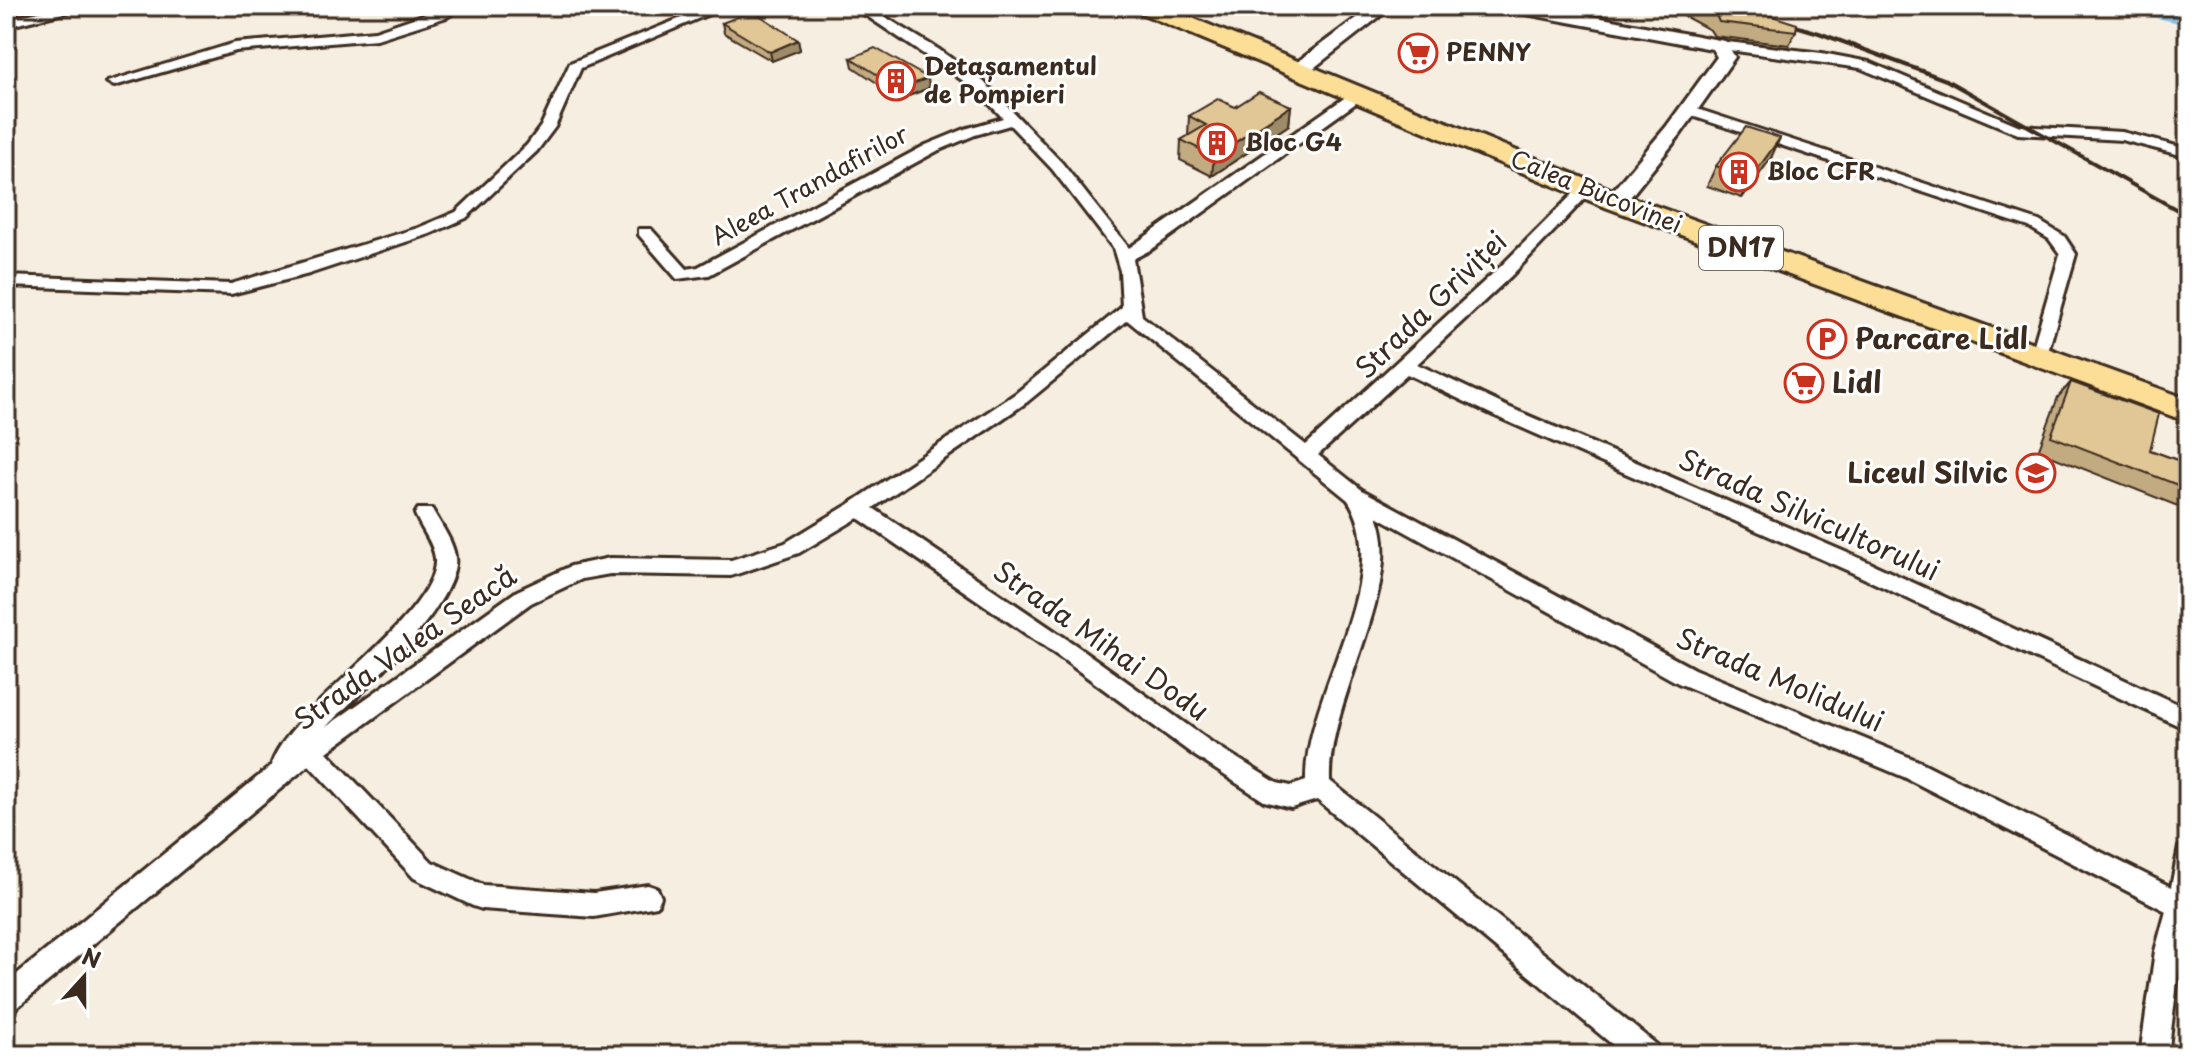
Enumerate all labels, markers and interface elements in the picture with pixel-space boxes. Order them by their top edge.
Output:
supermarket icon: PENNY [1397,32,1439,74]
place label: PENNY [1446,33,1531,69]
place label: Detașamentul de Pompieri [924,47,1097,111]
building icon: Detașamentul de Pompieri [875,60,917,102]
street label: Aleea Trandafirilor [704,115,915,253]
building icon: Bloc G4 [1196,122,1238,164]
place label: Bloc G4 [1245,123,1342,159]
street label: Calea Bucovinei [1505,139,1688,241]
building icon: Bloc CFR [1718,151,1760,193]
place label: Bloc CFR [1767,152,1875,188]
street label: Strada Griviței [1344,220,1516,388]
road number: DN17 [1699,226,1783,270]
place label: Parcare Lidl [1855,316,2028,359]
parking icon: Parcare Lidl [1806,318,1848,360]
place label: Lidl [1832,360,1882,403]
supermarket icon: Lidl [1783,362,1825,404]
street label: Strada Silvicultorului [1672,437,1947,591]
place label: Liceul Silvic [1847,450,2008,493]
school or university icon: Liceul Silvic [2015,452,2057,494]
street label: Strada Mihai Dodu [985,549,1219,731]
street label: Strada Valea Seacă [284,553,525,740]
street label: Strada Molidului [1670,615,1891,742]
north arrow [44,937,124,1017]
text: N [78,938,106,975]

